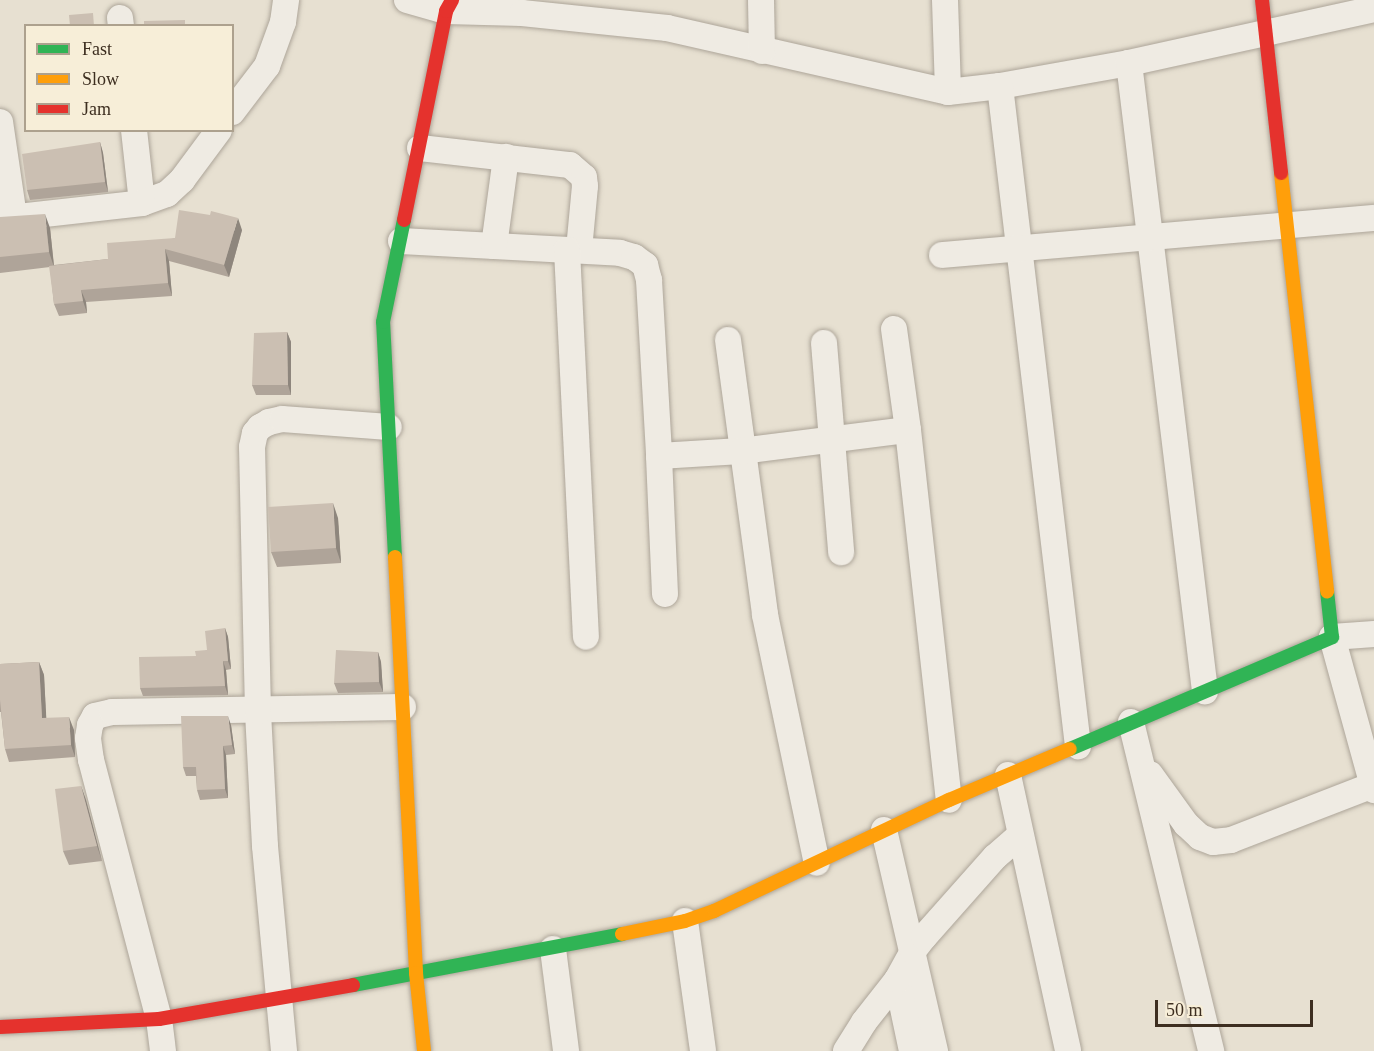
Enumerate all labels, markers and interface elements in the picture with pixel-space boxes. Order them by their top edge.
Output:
legend [24,24,234,132]
text: Fast [82,39,112,59]
text: Slow [82,69,119,89]
text: Jam [82,99,111,119]
scale bar [1158,988,1316,1026]
text: 50 m [1166,1000,1203,1020]

